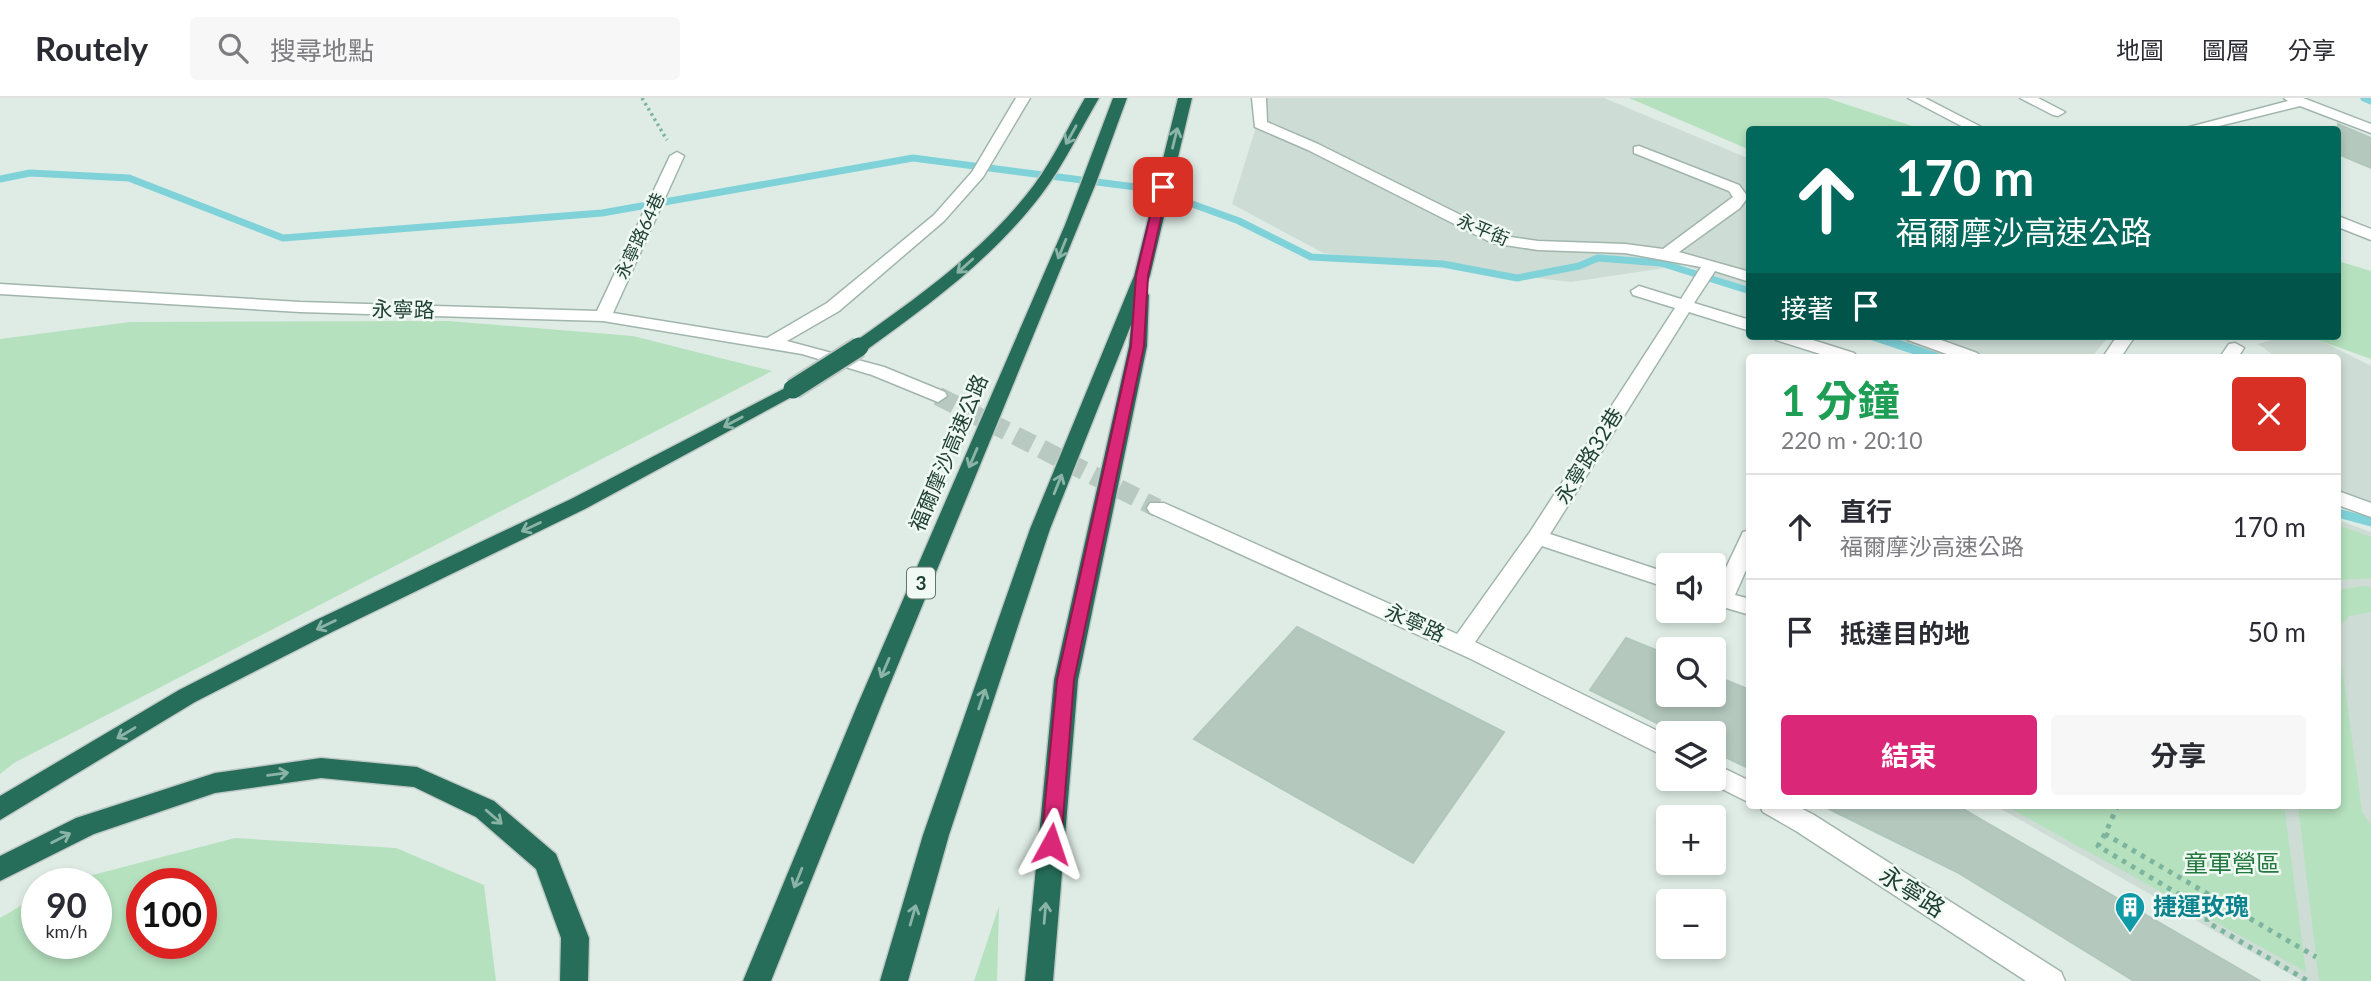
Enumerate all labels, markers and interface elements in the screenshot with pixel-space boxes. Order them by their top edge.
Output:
search box [190,17,680,80]
text: Routely [35,28,148,68]
icon: search [214,29,252,67]
text: 搜尋地點 [270,34,374,66]
text: 地圖 [2116,35,2164,64]
text: 圖層 [2202,35,2250,64]
text: 分享 [2288,35,2336,64]
one-way arrow [1064,124,1077,145]
one-way arrow [1169,127,1182,150]
text: 170 m [1896,148,2034,206]
icon: ahead [1781,154,1872,245]
pin [1133,157,1193,217]
icon: arrive [1144,168,1182,206]
street label: 永寧路64巷 [609,189,669,282]
street label: 永平街 [1454,208,1513,250]
text: 福爾摩沙高速公路 [1896,212,2152,251]
one-way arrow [1055,238,1068,259]
one-way arrow [957,258,974,275]
icon: arrive [1847,287,1885,325]
text: 接著 [1781,292,1833,324]
street label: 永寧路 [371,295,435,322]
street label: 福爾摩沙高速公路 [903,370,992,535]
text: 1 分鐘 [1781,375,1900,425]
button: close [2232,377,2306,451]
street label: 永寧路32巷 [1548,403,1627,508]
one-way arrow [723,415,744,429]
text: 220 m · 20:10 [1781,426,1923,454]
one-way arrow [966,447,979,469]
one-way arrow [1052,474,1065,496]
text: 直行 [1840,495,1892,527]
icon: ahead [1781,508,1819,546]
text: 170 m [2233,511,2306,543]
one-way arrow [521,520,542,534]
text: 福爾摩沙高速公路 [1840,532,2024,560]
map controls [1656,553,1726,959]
button: sound [1656,553,1726,623]
road number: 3 [907,568,935,598]
street label: 永寧路 [1382,597,1449,646]
icon: arrive [1781,613,1819,651]
text: 50 m [2248,616,2306,648]
text: 抵達目的地 [1840,617,1970,649]
one-way arrow [316,619,337,633]
button: search [1656,637,1726,707]
one-way arrow [878,657,891,678]
one-way arrow [977,688,989,710]
button: 結束 [1781,715,2037,795]
button: 分享 [2051,715,2306,795]
button: layers [1656,721,1726,791]
one-way arrow [116,726,136,740]
one-way arrow [266,767,289,780]
button: + [1656,805,1726,875]
position arrow [1014,807,1088,881]
one-way arrow [485,809,503,825]
one-way arrow [50,830,71,844]
park label: 童軍營區 [2184,848,2280,877]
street label: 永寧路 [1875,859,1951,923]
one-way arrow [790,867,803,889]
speed limit sign: 100 [126,868,217,959]
text: 90 [46,883,87,925]
button: − [1656,889,1726,959]
building icon: 捷運玫瑰 [2113,890,2147,934]
place label: 捷運玫瑰 [2153,891,2249,920]
one-way arrow [1039,902,1052,925]
one-way arrow [907,905,920,927]
text: km/h [45,920,88,942]

